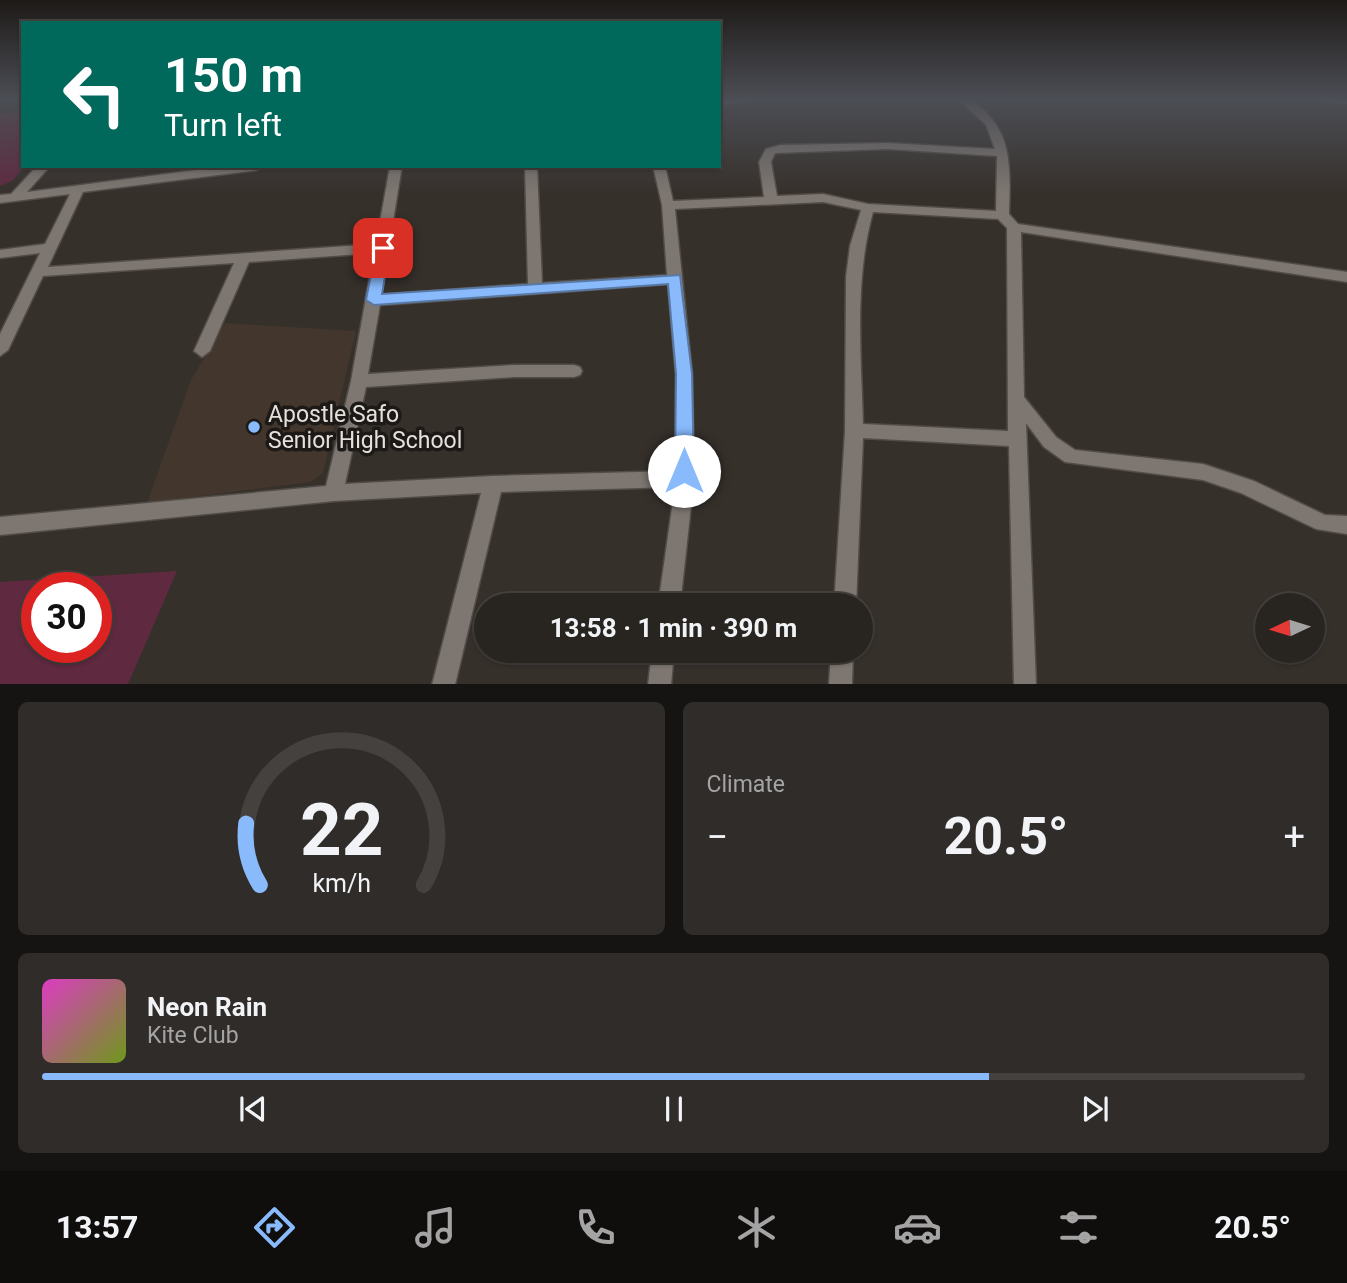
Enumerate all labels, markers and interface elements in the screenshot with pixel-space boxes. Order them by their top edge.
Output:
text: 150 m [164,47,303,104]
icon: left [49,49,140,140]
text: Turn left [164,106,282,144]
pin [353,218,413,278]
icon: arrive [364,229,402,267]
place label: Apostle Safo Senior High School [268,401,462,454]
marker: Apostle Safo Senior High School [246,419,262,435]
position arrow [647,434,721,508]
speed limit sign: 30 [21,572,112,663]
north arrow [1255,593,1325,663]
map controls [1255,593,1325,663]
text: 13:58 · 1 min · 390 m [550,613,797,643]
text: Climate [707,771,785,798]
text: 22 [299,787,383,873]
text: 20.5° [943,806,1068,867]
text: − [707,815,728,859]
text: + [1283,815,1305,859]
text: km/h [312,868,371,897]
text: Neon Rain [147,992,267,1022]
text: Kite Club [147,1022,239,1049]
icon: previous [234,1090,272,1128]
icon: pause [655,1090,693,1128]
icon: next [1076,1090,1114,1128]
icon: directions [250,1203,299,1252]
icon: music [411,1203,460,1252]
icon: phone [571,1203,620,1252]
icon: climate [732,1203,781,1252]
icon: car [893,1203,942,1252]
icon: filters [1054,1203,1103,1252]
text: 13:57 [56,1208,138,1246]
text: 20.5° [1214,1208,1291,1246]

